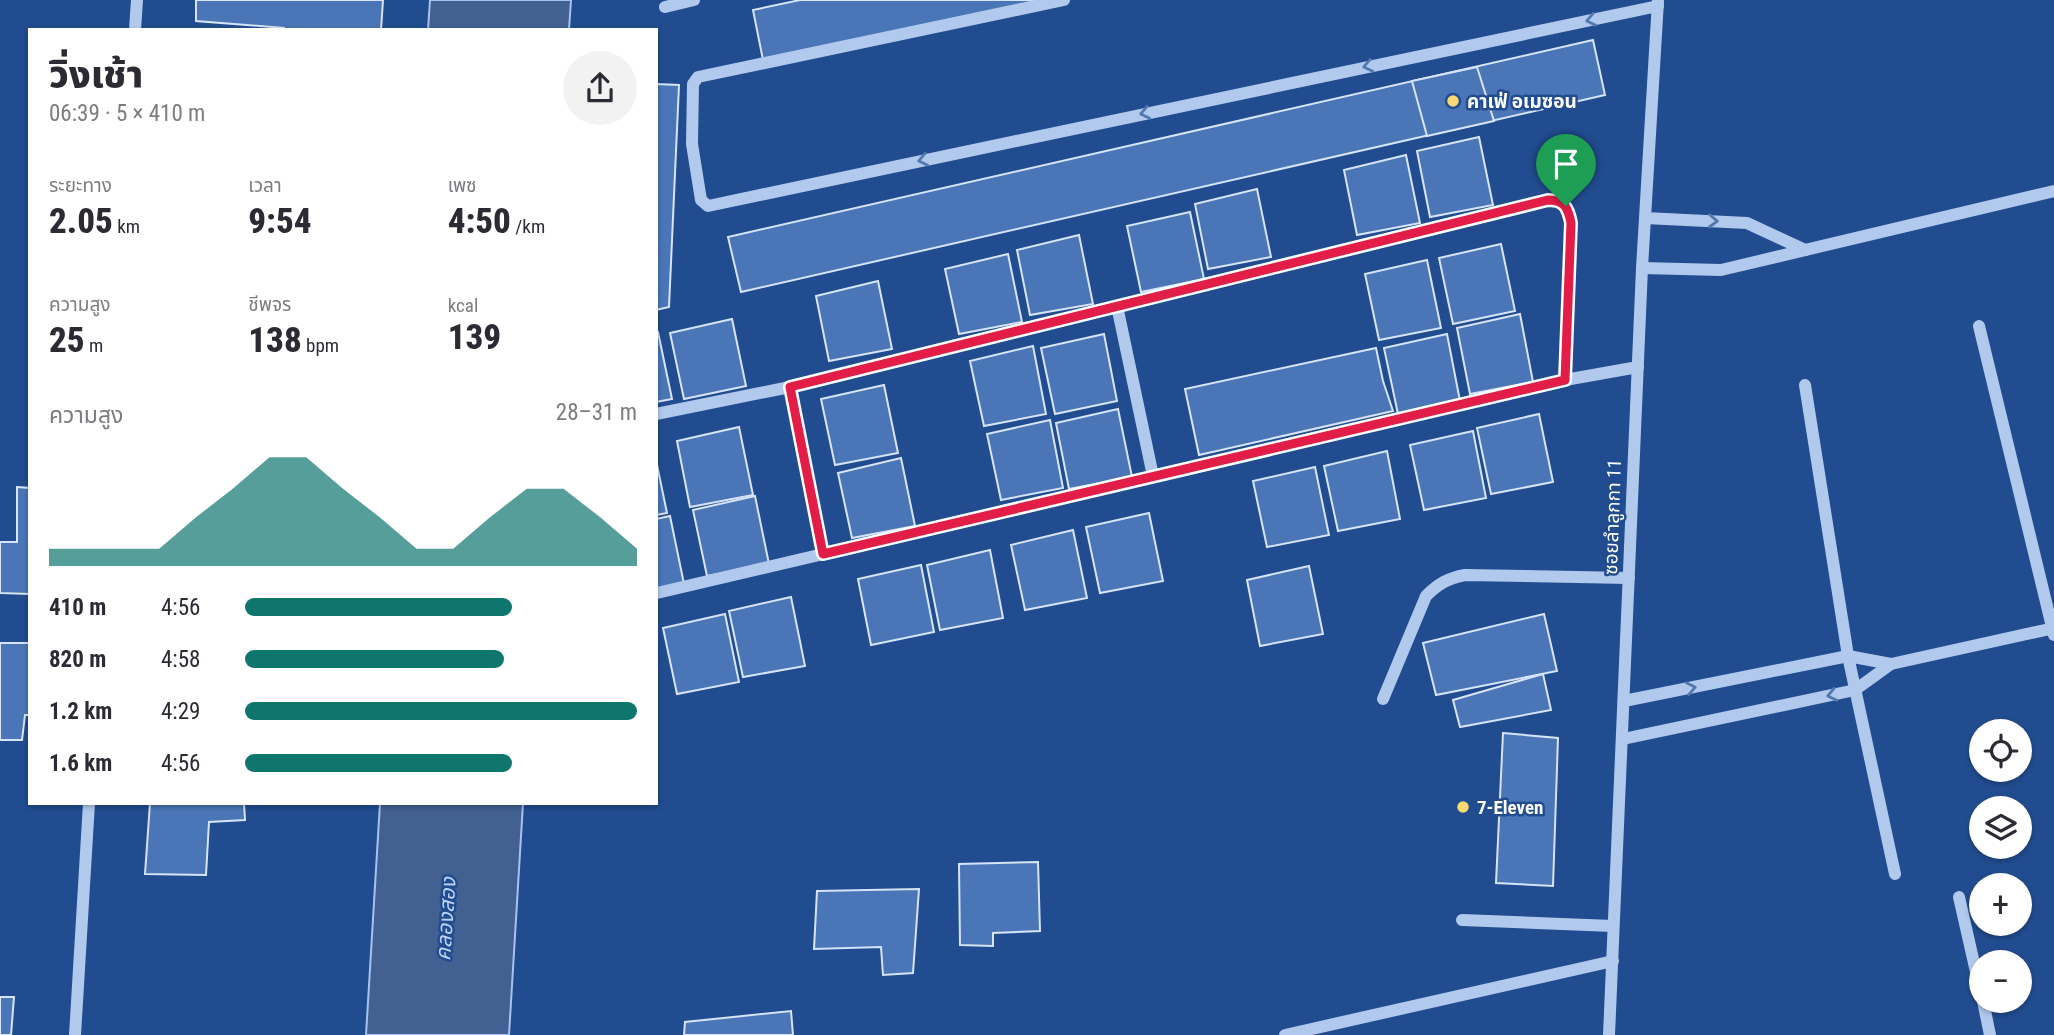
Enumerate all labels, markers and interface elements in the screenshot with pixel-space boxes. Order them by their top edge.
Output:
one-way arrow [1585,11,1597,26]
button: share [563,51,637,125]
text: วิ่งเช้า [49,52,143,96]
one-way arrow [1362,57,1374,72]
place label: คาเฟ่ อเมซอน [1467,90,1577,113]
marker: คาเฟ่ อเมซอน [1445,93,1461,109]
text: 06:39 · 5 × 410 m [49,100,205,127]
one-way arrow [1139,104,1151,119]
pin [1536,134,1596,206]
icon: arrive [1547,145,1585,183]
one-way arrow [917,152,929,167]
text: ระยะทาง [49,174,112,197]
text: เวลา [248,174,282,197]
text: เพซ [448,174,477,197]
text: 2.05 [49,201,113,242]
text: 9:54 [248,201,312,242]
text: 4:50 [448,201,511,242]
one-way arrow [1708,214,1719,229]
text: km [113,215,140,238]
text: /km [511,215,545,238]
text: ความสูง [49,293,110,316]
text: ชีพจร [248,293,291,316]
text: kcal [448,294,478,317]
text: 139 [448,317,501,358]
text: 25 [49,320,85,361]
text: 138 [248,320,302,361]
text: m [85,334,103,357]
text: bpm [302,334,339,357]
text: 28–31 m [556,399,637,426]
text: ความสูง [49,402,123,429]
street label: ซอยลำลูกกา 11 [1599,459,1627,575]
text: 410 m [49,594,106,621]
text: 4:56 [161,594,200,621]
text: 820 m [49,646,106,673]
text: 4:58 [161,646,200,673]
one-way arrow [1685,681,1697,696]
one-way arrow [1826,686,1838,701]
text: 1.2 km [49,698,112,725]
text: 4:29 [161,698,200,725]
map controls [1969,719,2032,1013]
button: locate [1969,719,2032,782]
text: 1.6 km [49,750,112,777]
text: 4:56 [161,750,200,777]
place label: 7-Eleven [1477,796,1543,819]
button: layers [1969,796,2032,859]
marker: 7-Eleven [1455,799,1471,815]
button: + [1969,873,2032,936]
water label: คลองสอง [431,875,461,962]
button: − [1969,950,2032,1013]

